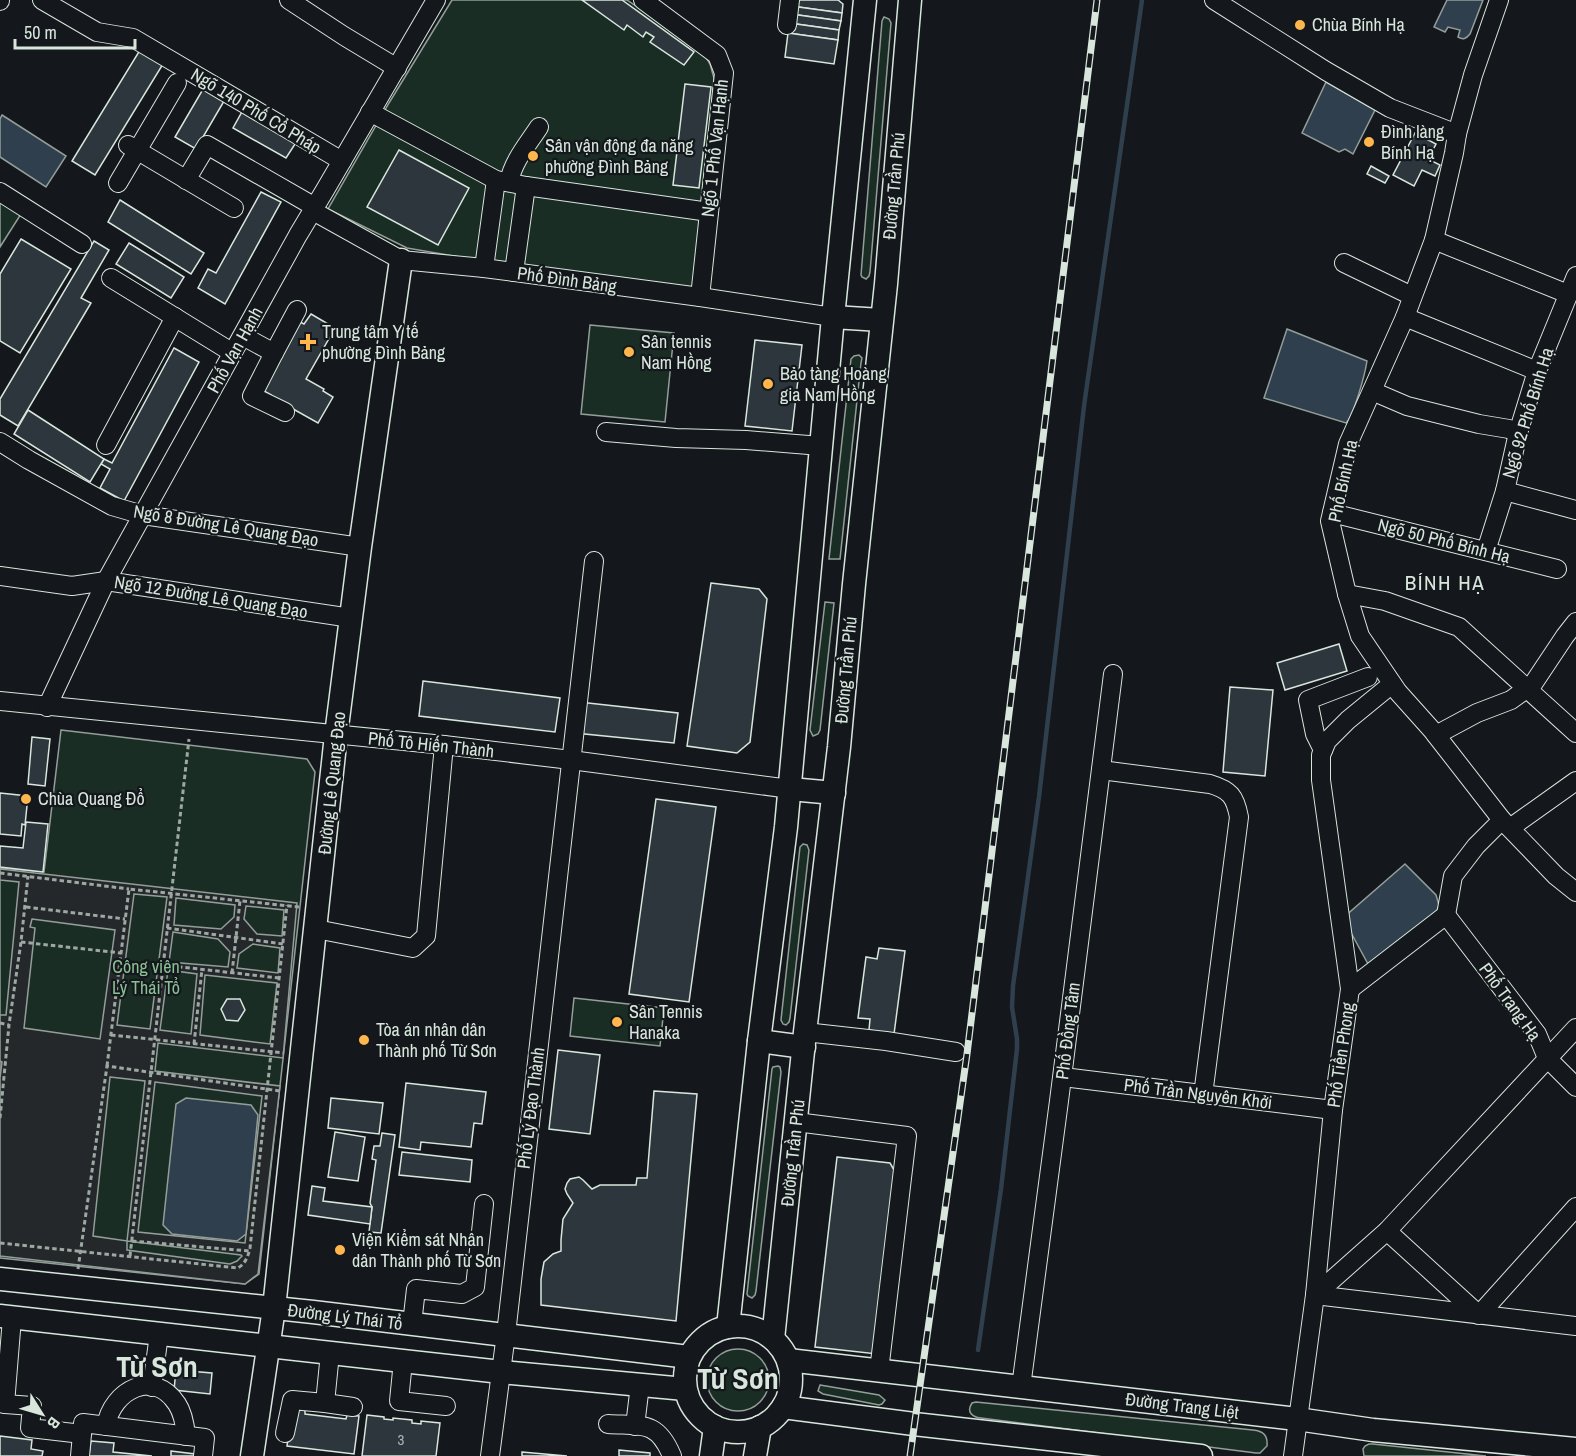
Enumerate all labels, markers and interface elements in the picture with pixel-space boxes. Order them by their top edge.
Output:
scale bar [15,12,135,50]
place label: Chùa Bính Hạ [1312,12,1405,37]
marker: Chùa Bính Hạ [1293,18,1307,32]
text: 50 m [24,20,57,45]
street label: Ngõ 140 Phố Cổ Pháp [187,62,326,159]
street label: Ngõ 1 Phố Vạn Hạnh [695,78,734,218]
place label: Đình làng Bính Hạ [1381,119,1445,165]
street label: Đường Trần Phú [876,131,911,241]
place label: Sân vận động đa năng phường Đình Bảng [545,133,694,179]
marker: Đình làng Bính Hạ [1362,135,1376,149]
marker: Sân vận động đa năng phường Đình Bảng [526,149,540,163]
street label: Phố Đình Bảng [516,260,619,299]
street label: Phố Vạn Hạnh [201,302,269,397]
place label: Trung tâm Y tế phường Đình Bảng [322,319,446,365]
place label: Sân tennis Nam Hồng [641,329,712,375]
marker: Trung tâm Y tế phường Đình Bảng [299,333,317,351]
street label: Ngõ 92 Phố Bính Hạ [1496,344,1559,481]
marker: Sân tennis Nam Hồng [622,345,636,359]
place label: Bảo tàng Hoàng gia Nam Hồng [780,361,887,407]
marker: Bảo tàng Hoàng gia Nam Hồng [761,377,775,391]
street label: Phố Bính Hạ [1322,437,1363,524]
street label: Ngõ 8 Đường Lê Quang Đạo [132,499,320,552]
street label: Ngõ 50 Phố Bính Hạ [1375,512,1513,569]
district label: BÍNH HẠ [1405,568,1485,597]
street label: Ngõ 12 Đường Lê Quang Đạo [113,569,309,624]
street label: Đường Trần Phú [828,615,863,725]
street label: Đường Lê Quang Đạo [312,710,351,856]
street label: Phố Tô Hiến Thành [367,725,495,764]
place label: Chùa Quang Đổ [38,786,145,811]
marker: Chùa Quang Đổ [19,792,33,806]
park label: Công viên Lý Thái Tổ [112,954,180,1000]
street label: Phố Trang Hạ [1474,958,1547,1046]
street label: Phố Đồng Tâm [1049,981,1086,1081]
place label: Sân Tennis Hanaka [629,999,703,1045]
street label: Phố Tiền Phong [1321,1000,1360,1109]
marker: Sân Tennis Hanaka [610,1015,624,1029]
place label: Tòa án nhân dân Thành phố Từ Sơn [376,1017,497,1063]
marker: Tòa án nhân dân Thành phố Từ Sơn [357,1033,371,1047]
street label: Phố Lý Đạo Thành [511,1046,550,1170]
street label: Phố Trần Nguyên Khởi [1122,1072,1274,1115]
street label: Đường Trần Phú [774,1098,811,1208]
place label: Viện Kiểm sát Nhân dân Thành phố Từ Sơn [352,1227,501,1273]
marker: Viện Kiểm sát Nhân dân Thành phố Từ Sơn [333,1243,347,1257]
street label: Đường Lý Thái Tổ [286,1297,404,1336]
district label: Từ Sơn [116,1346,198,1386]
district label: Từ Sơn [697,1358,779,1398]
north arrow [12,1384,72,1444]
street label: Đường Trang Liệt [1124,1386,1240,1425]
text: B [42,1413,66,1433]
house number: 3 [398,1429,405,1450]

